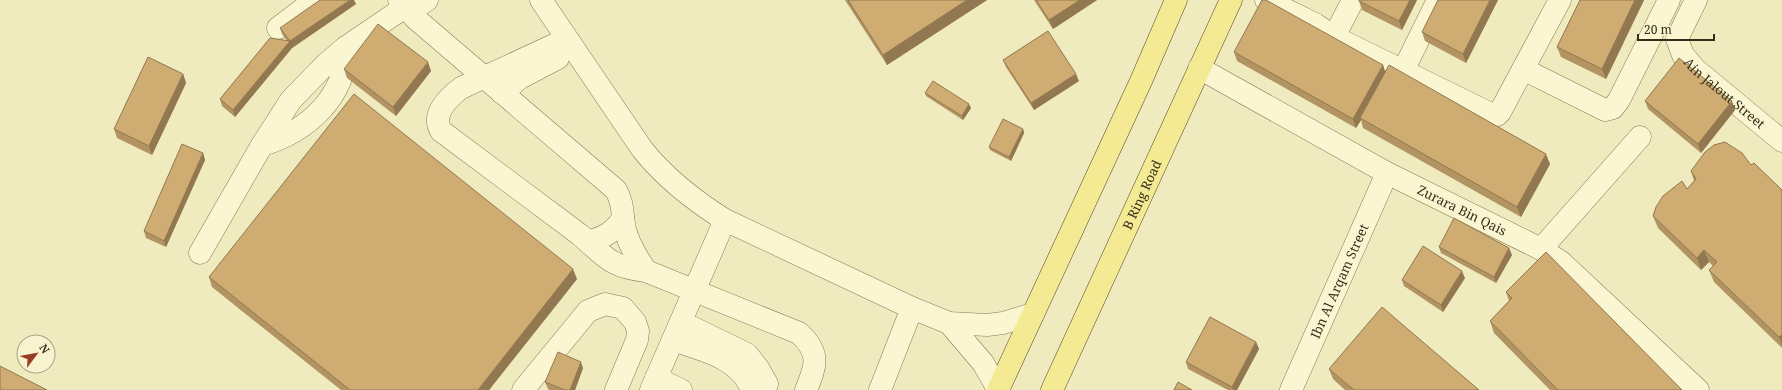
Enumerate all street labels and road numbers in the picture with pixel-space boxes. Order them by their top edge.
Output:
street label: Ain Jalout Street [1680,54,1769,133]
street label: B Ring Road [1118,157,1165,232]
street label: Zurara Bin Qais [1414,180,1510,240]
street label: Ibn Al Arqam Street [1306,221,1373,341]

